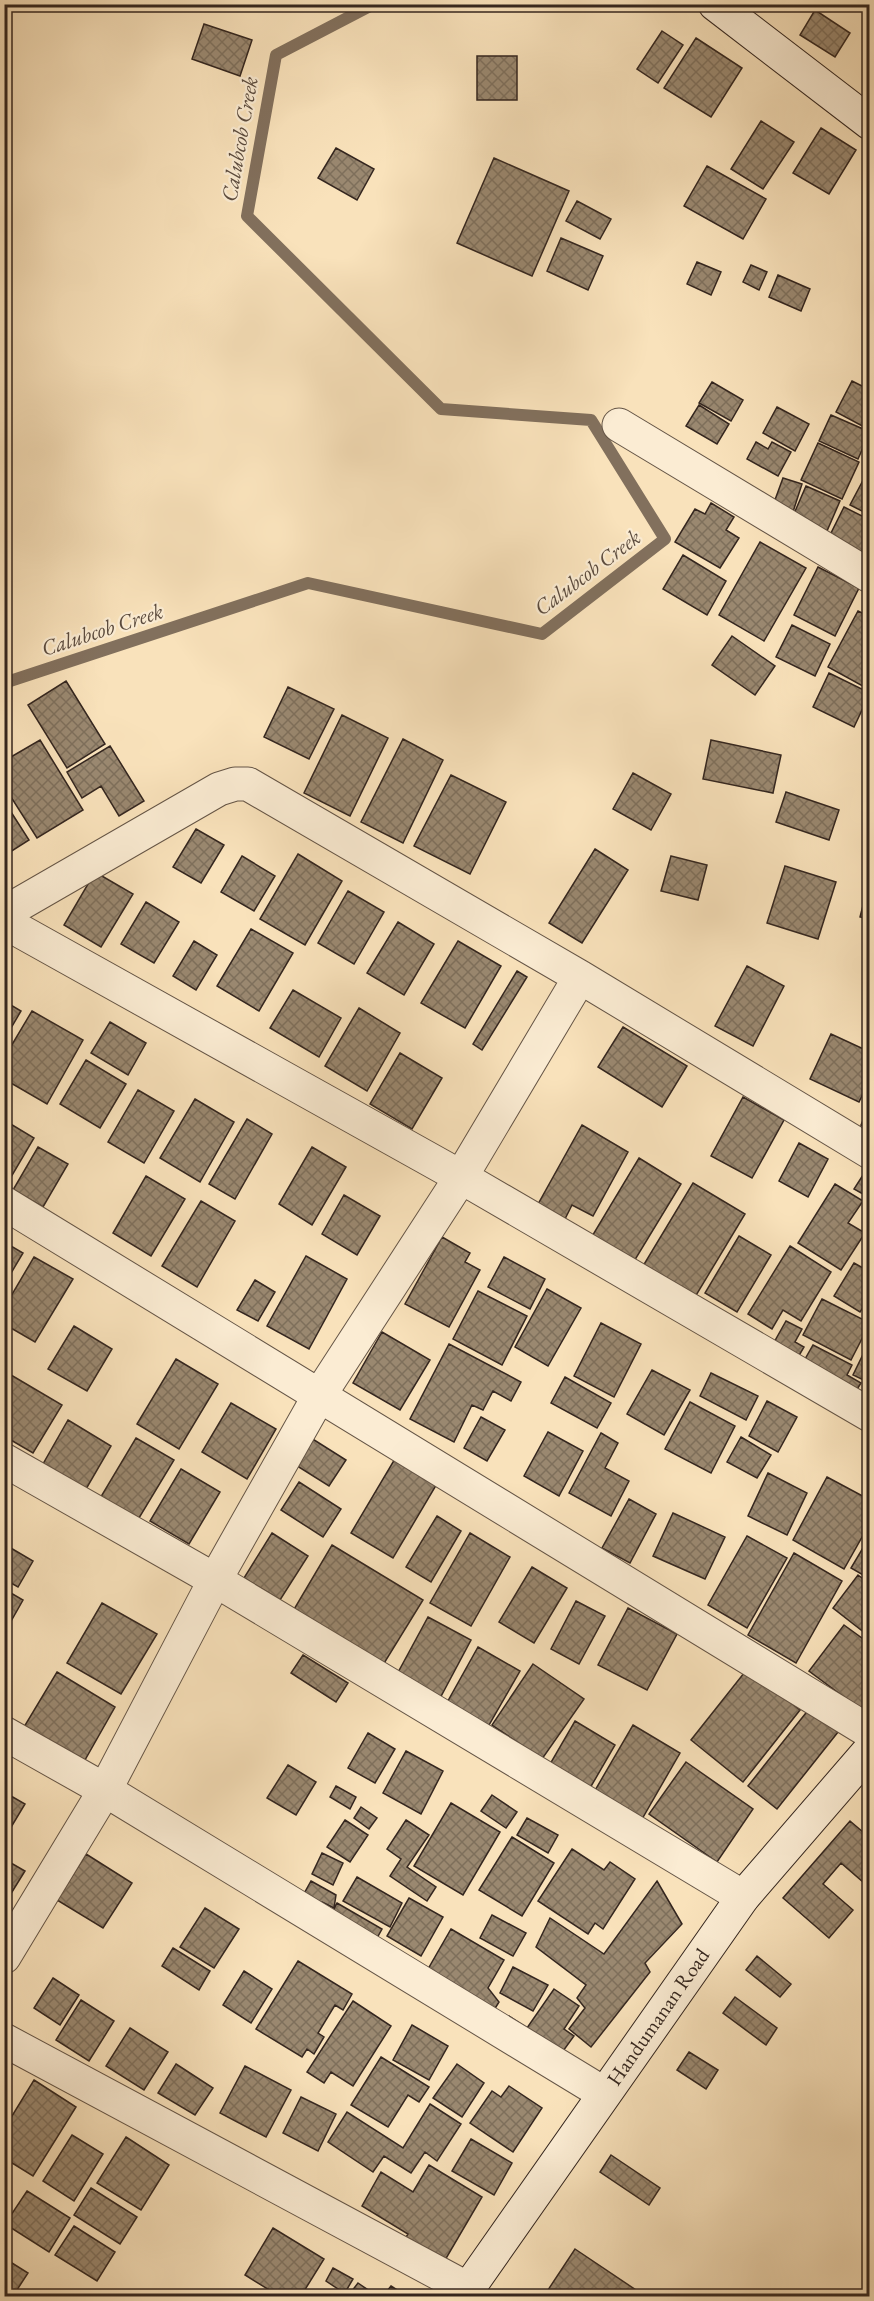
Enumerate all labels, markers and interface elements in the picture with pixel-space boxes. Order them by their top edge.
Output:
water label: Calubcob Creek [214,74,265,204]
water label: Calubcob Creek [528,523,647,622]
water label: Calubcob Creek [38,596,167,663]
street label: Handumanan Road [600,1942,715,2091]

